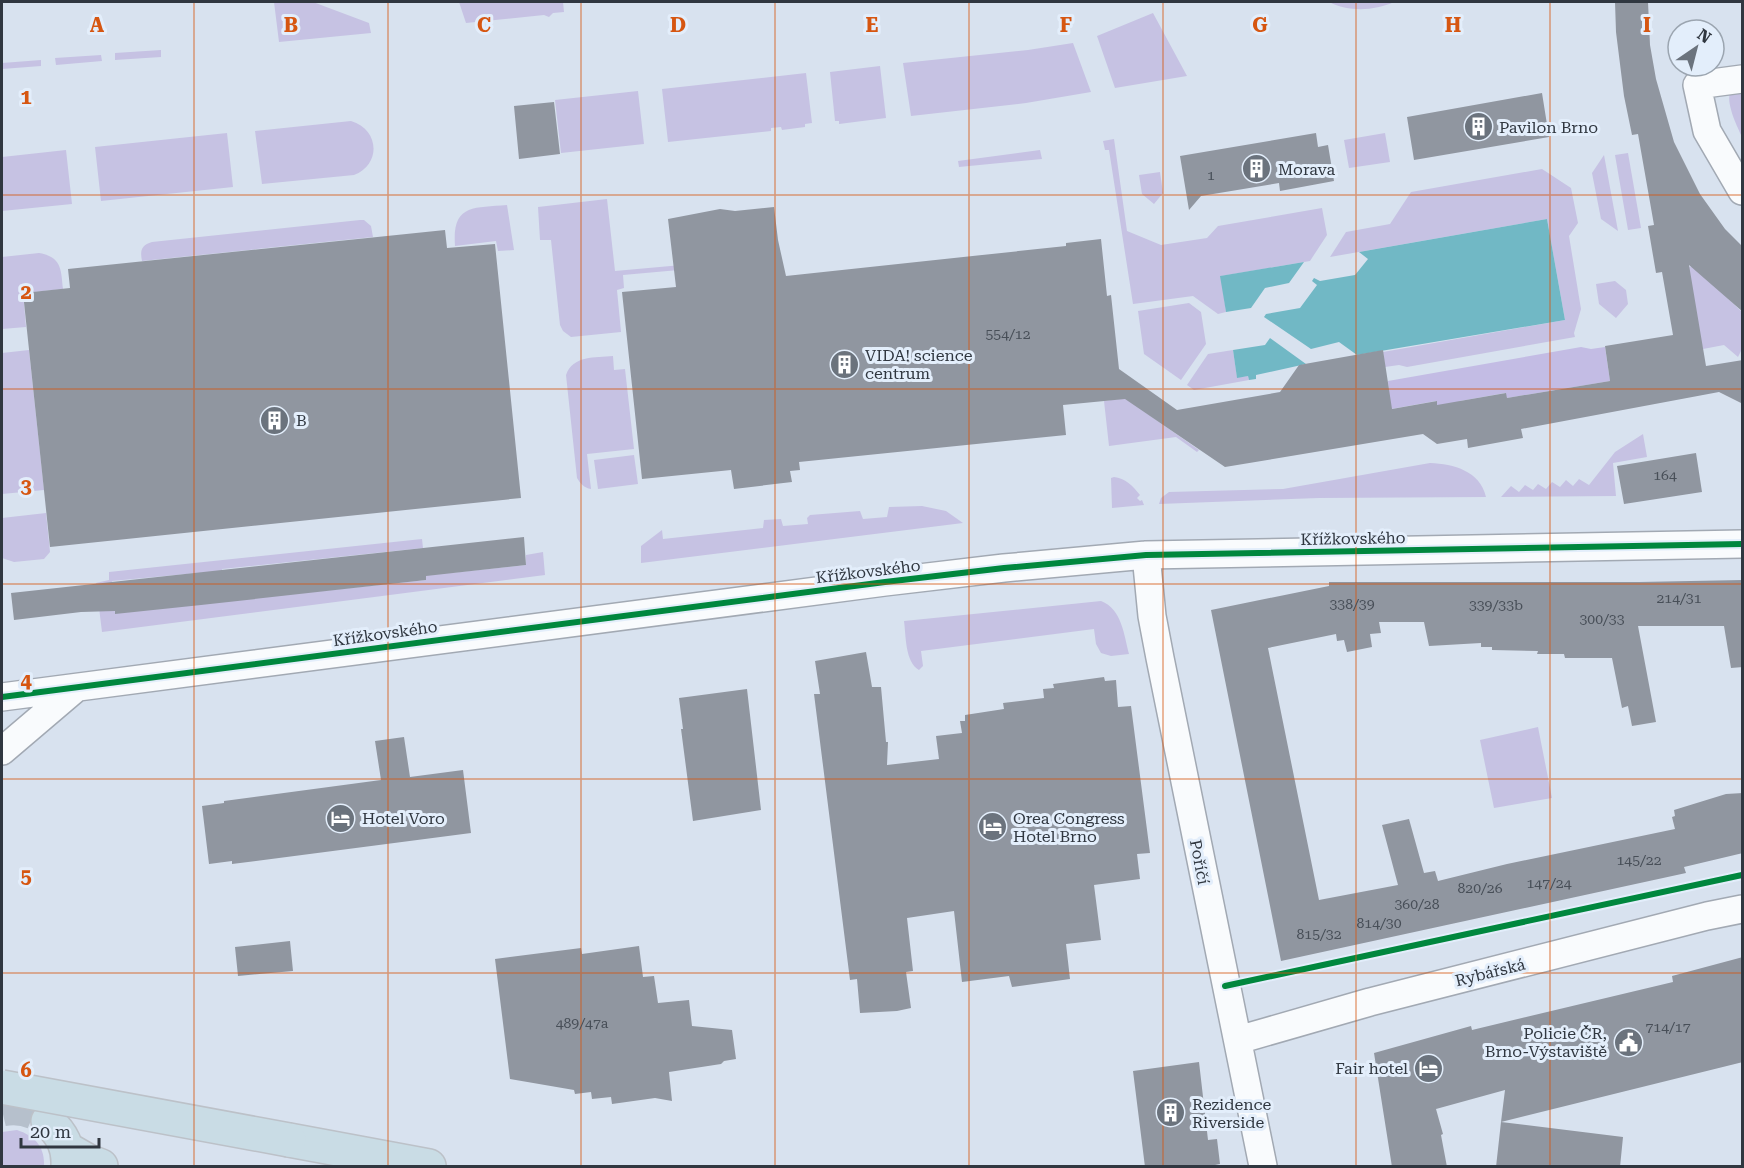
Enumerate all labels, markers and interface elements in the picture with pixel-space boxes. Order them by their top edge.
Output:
text: A [90,13,105,37]
text: B [284,13,298,37]
text: C [477,13,491,37]
text: D [670,13,686,37]
text: E [866,13,879,37]
text: F [1060,13,1072,37]
text: G [1252,13,1268,37]
text: H [1445,13,1461,37]
text: I [1643,13,1651,37]
north arrow [1666,18,1726,78]
text: N [1694,25,1715,47]
text: 1 [20,85,32,109]
building icon: Pavilon Brno [1462,111,1494,143]
place label: Pavilon Brno [1499,118,1598,137]
building icon: Morava [1241,153,1273,185]
place label: Morava [1278,160,1336,179]
house number: 1 [1207,167,1215,183]
text: 2 [20,280,32,304]
house number: 554/12 [985,326,1031,342]
place label: VIDA! science centrum [865,346,973,383]
building icon: VIDA! science centrum [828,348,860,380]
building icon: B [259,404,291,436]
place label: B [296,411,307,430]
house number: 164 [1653,467,1677,483]
text: 3 [20,474,32,498]
street label: Křížkovského [1300,528,1406,549]
street label: Křížkovského [815,556,922,587]
house number: 214/31 [1656,590,1702,606]
house number: 338/39 [1329,596,1375,612]
house number: 339/33b [1469,597,1523,613]
house number: 300/33 [1579,611,1625,627]
street label: Křížkovského [332,617,439,650]
text: 4 [20,669,32,693]
hotel icon: Hotel Voro [325,802,357,834]
place label: Hotel Voro [362,809,445,828]
place label: Orea Congress Hotel Brno [1013,809,1125,846]
hotel icon: Orea Congress Hotel Brno [976,811,1008,843]
street label: Poříčí [1186,838,1213,886]
house number: 145/22 [1616,852,1662,868]
text: 5 [20,864,32,888]
house number: 147/24 [1526,875,1572,891]
house number: 820/26 [1457,880,1503,896]
house number: 360/28 [1394,896,1440,912]
house number: 814/30 [1356,915,1402,931]
house number: 815/32 [1296,926,1342,942]
street label: Rybářská [1453,955,1527,990]
house number: 489/47a [556,1015,609,1031]
house number: 714/17 [1645,1019,1691,1035]
place label: Policie ČR, Brno-Výstaviště [1485,1024,1607,1061]
public building icon: Policie ČR, Brno-Výstaviště [1612,1026,1644,1058]
hotel icon: Fair hotel [1413,1052,1445,1084]
text: 6 [20,1058,32,1082]
place label: Fair hotel [1335,1059,1408,1078]
place label: Rezidence Riverside [1192,1095,1272,1132]
building icon: Rezidence Riverside [1155,1097,1187,1129]
scale bar [21,1111,99,1149]
text: 20 m [30,1121,71,1142]

